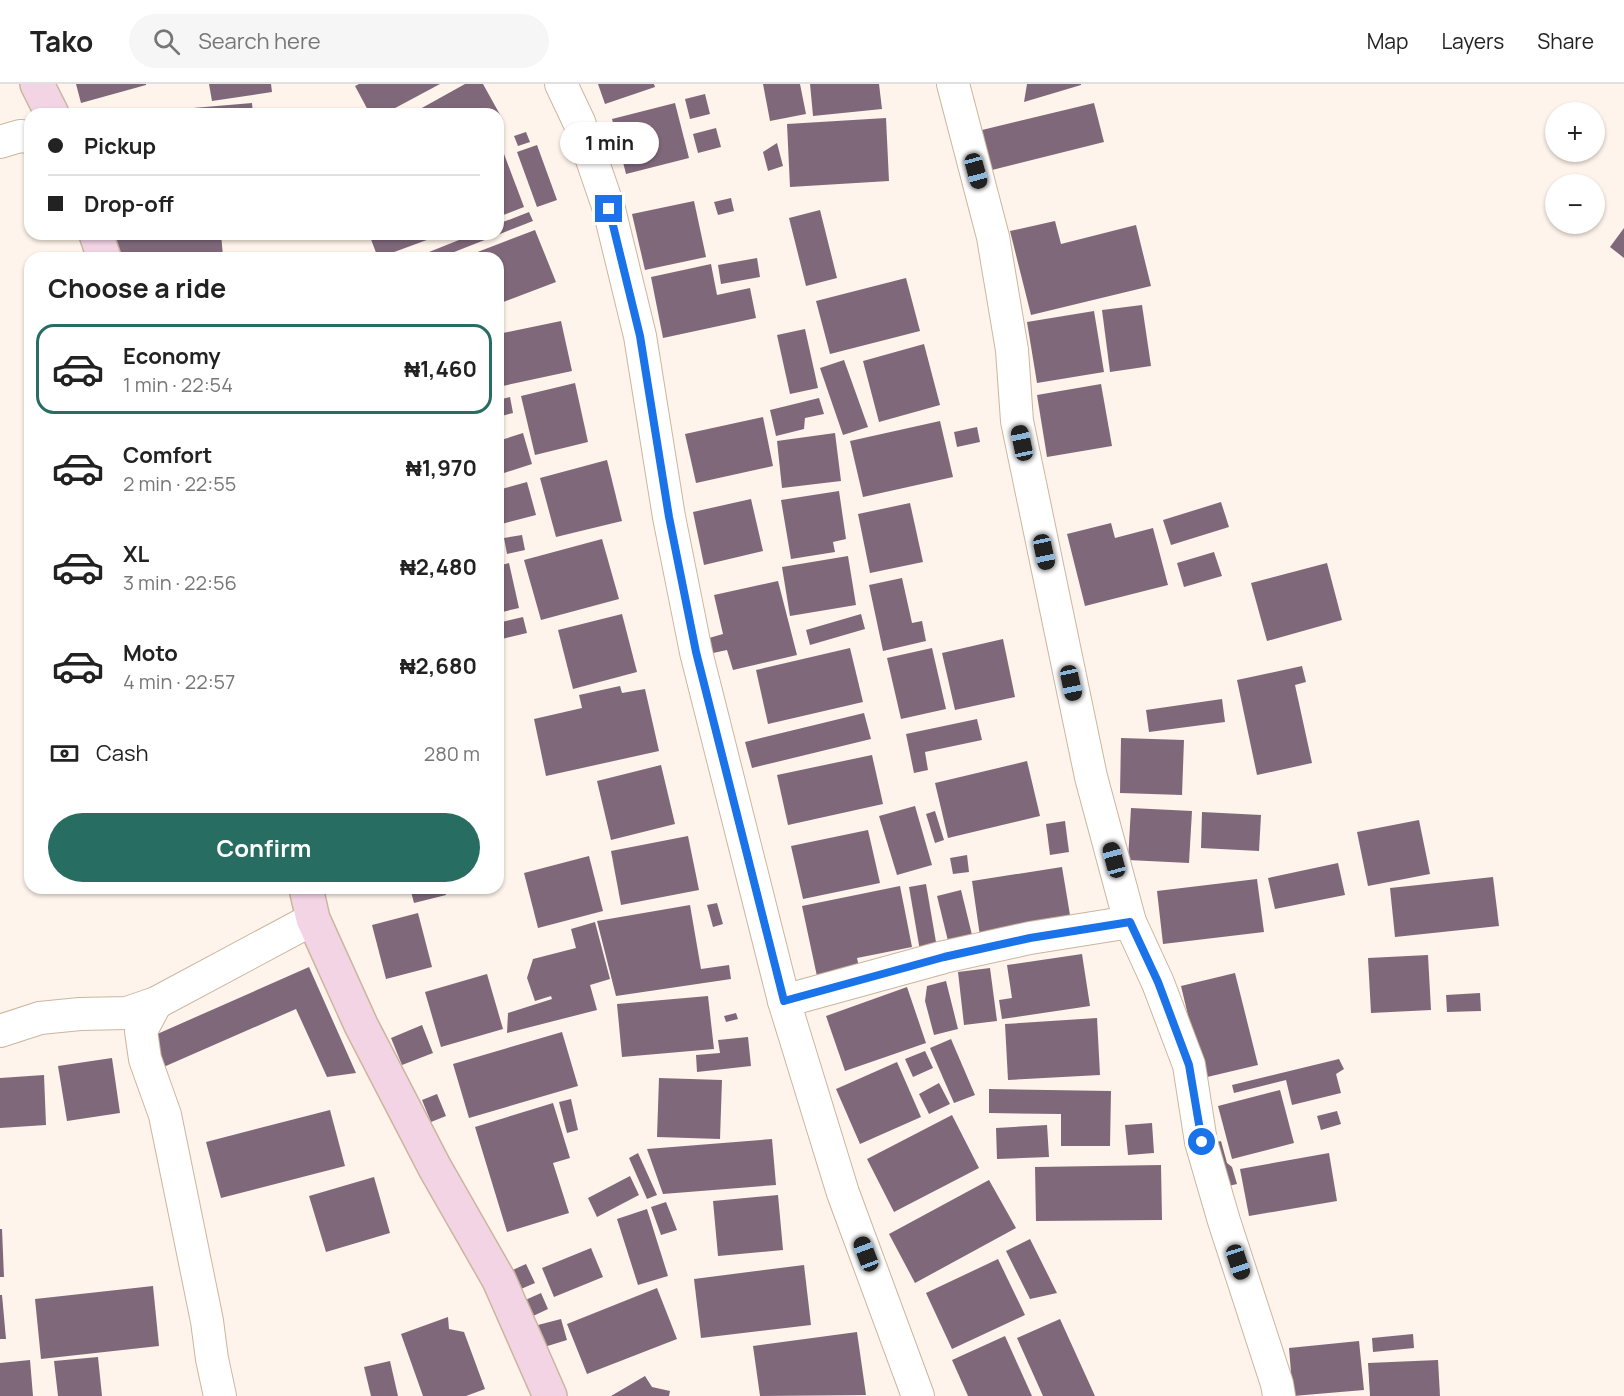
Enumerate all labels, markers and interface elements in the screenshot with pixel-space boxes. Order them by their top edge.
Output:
search box [129,14,549,68]
text: Tako [30,22,93,60]
icon: search [150,25,183,58]
text: Search here [198,26,321,56]
text: Map [1367,27,1408,55]
text: Layers [1441,27,1504,55]
text: Share [1537,27,1594,55]
map controls [1545,102,1605,234]
button: + [1545,102,1605,162]
callout: 1 min [560,122,658,164]
text: 1 min [585,129,634,156]
text: Pickup [84,131,156,161]
car [963,151,989,191]
button: − [1545,174,1605,234]
text: Drop-off [84,189,174,219]
route end [595,195,622,222]
text: Choose a ride [48,269,226,306]
text: Economy [123,341,221,371]
icon: car [51,342,105,396]
text: ₦1,460 [404,354,477,384]
text: 1 min · 22:54 [123,371,233,398]
car [1009,424,1035,462]
text: Comfort [123,440,212,470]
icon: car [51,441,105,495]
text: ₦1,970 [406,453,477,483]
text: 2 min · 22:55 [123,470,236,497]
car [1031,533,1057,571]
text: XL [123,539,149,569]
icon: car [51,540,105,594]
text: ₦2,480 [400,552,477,582]
text: 3 min · 22:56 [123,569,237,596]
text: Moto [123,638,178,668]
icon: car [51,639,105,693]
text: ₦2,680 [400,651,477,681]
car [1058,664,1084,702]
text: 4 min · 22:57 [123,668,235,695]
icon: cash [48,737,81,770]
text: Cash [96,738,149,768]
text: 280 m [424,740,480,767]
button: Confirm [48,813,480,882]
car [1101,840,1127,880]
route start [1188,1128,1215,1155]
car [851,1234,881,1274]
car [1224,1242,1252,1282]

